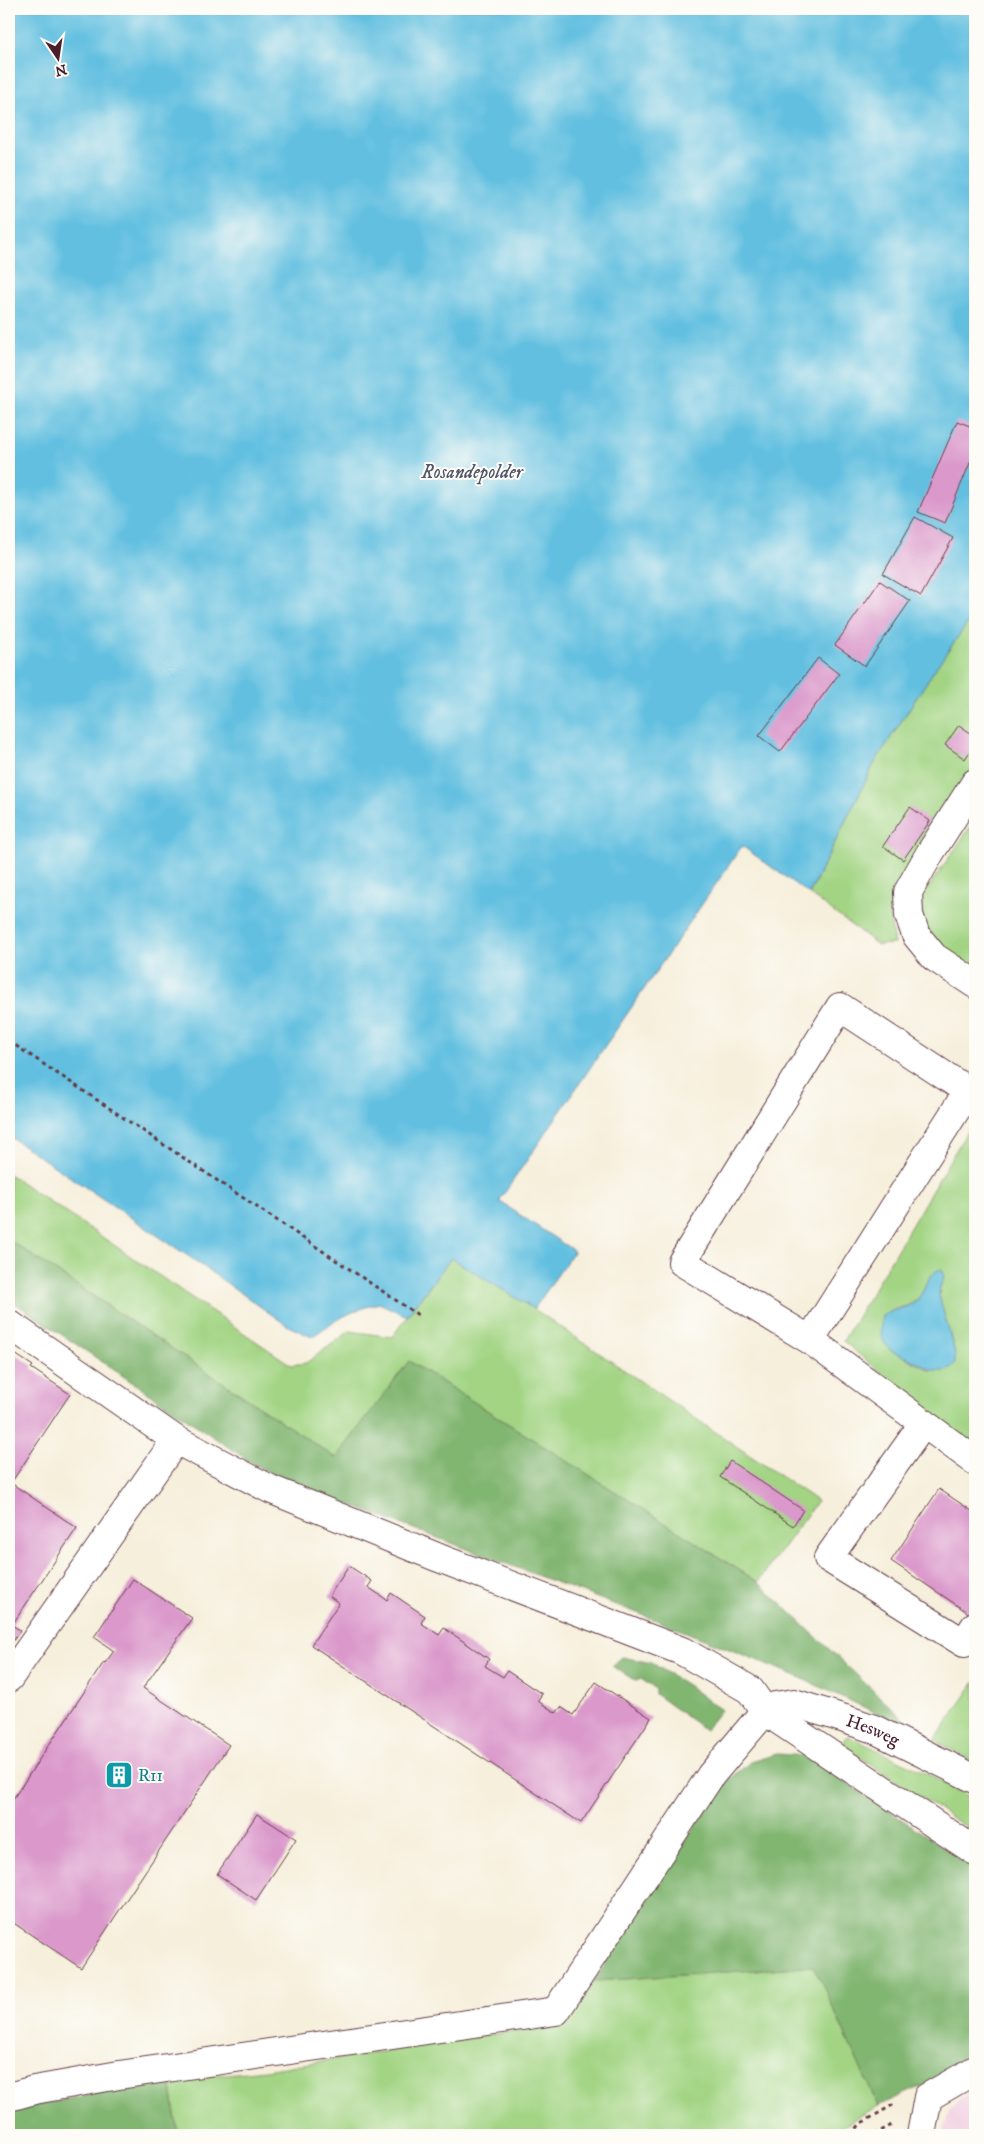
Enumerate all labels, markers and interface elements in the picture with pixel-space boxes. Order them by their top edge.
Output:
north arrow [32,32,82,82]
text: N [53,60,68,80]
water label: Rosandepolder [421,461,525,485]
street label: Hesweg [843,1710,903,1752]
building icon: R11 [104,1760,134,1790]
place label: R11 [138,1765,163,1787]

